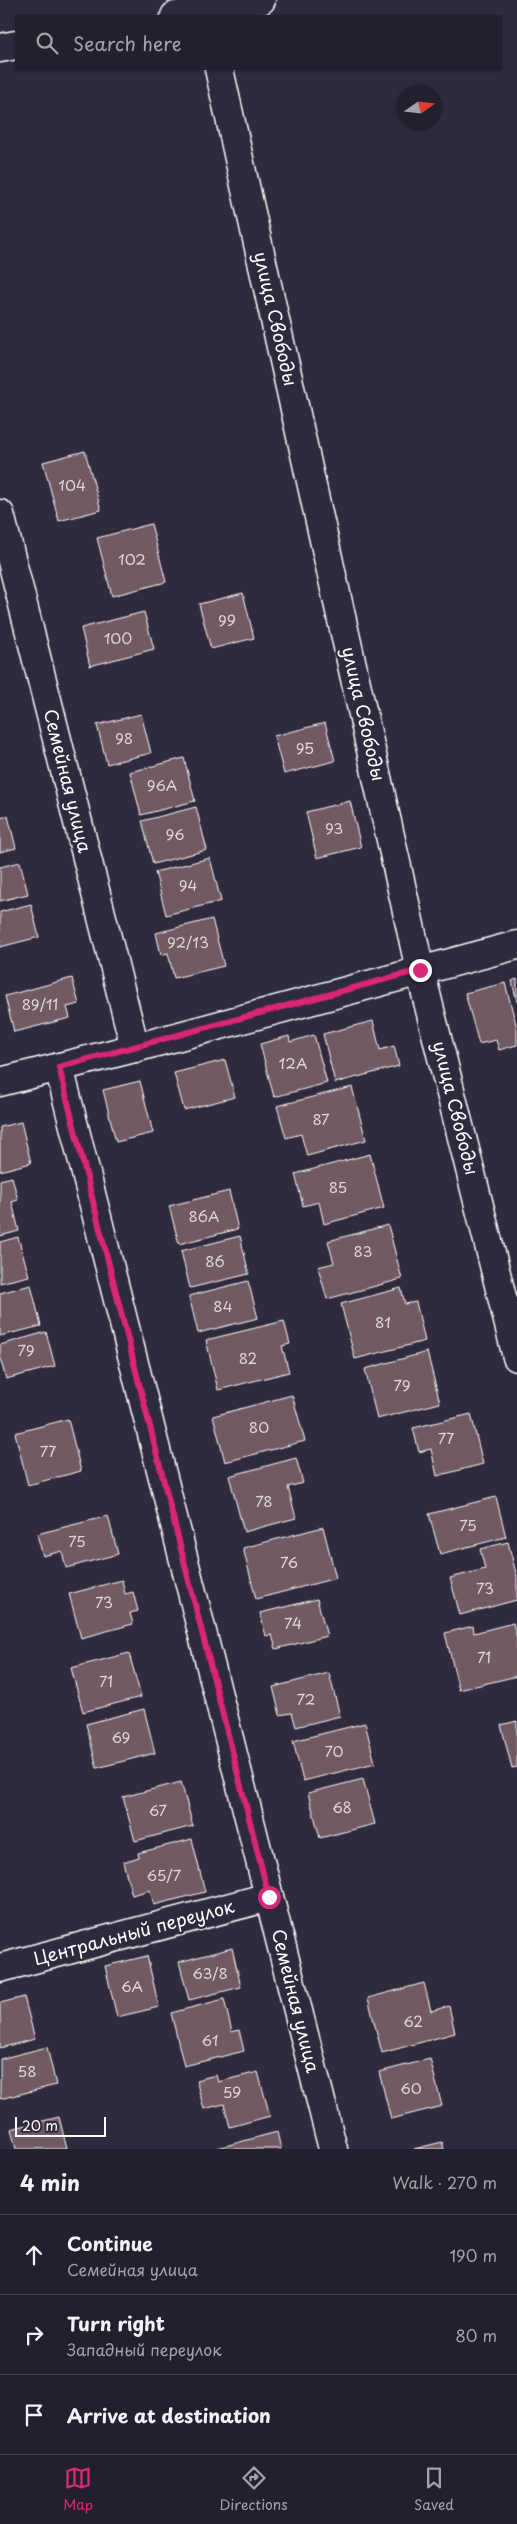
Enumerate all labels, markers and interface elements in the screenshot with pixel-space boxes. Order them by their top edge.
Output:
search box [15,15,502,70]
icon: search [33,29,61,57]
text: Search here [73,29,182,57]
north arrow [397,85,442,130]
street label: улица Свободы [248,249,305,389]
house number: 104 [58,473,86,496]
house number: 102 [118,547,146,570]
house number: 99 [218,608,236,631]
house number: 100 [104,626,132,649]
street label: улица Свободы [336,644,393,784]
street label: Семейная улица [38,706,100,856]
house number: 98 [115,726,133,749]
house number: 95 [296,736,314,759]
house number: 96А [147,773,177,796]
house number: 93 [325,816,343,839]
house number: 96 [166,822,185,845]
house number: 94 [179,873,197,896]
house number: 92/13 [167,930,209,953]
route end [409,959,432,982]
house number: 89/11 [22,992,58,1015]
street label: улица Свободы [427,1038,486,1177]
house number: 12А [279,1051,307,1074]
house number: 87 [312,1107,330,1130]
house number: 85 [329,1175,347,1198]
house number: 86А [189,1204,219,1227]
house number: 83 [353,1239,373,1262]
house number: 86 [205,1249,225,1272]
house number: 84 [213,1294,233,1317]
house number: 81 [375,1310,391,1333]
house number: 79 [17,1338,35,1361]
house number: 82 [239,1346,257,1369]
house number: 79 [393,1373,411,1396]
house number: 80 [249,1415,269,1438]
house number: 77 [438,1426,454,1449]
house number: 77 [40,1439,56,1462]
house number: 78 [255,1489,273,1512]
house number: 75 [459,1513,477,1536]
house number: 75 [68,1529,86,1552]
house number: 76 [280,1550,298,1573]
house number: 73 [476,1576,494,1599]
house number: 73 [95,1590,113,1613]
house number: 74 [284,1611,302,1634]
house number: 71 [477,1645,491,1668]
house number: 71 [99,1669,113,1692]
house number: 72 [297,1687,315,1710]
house number: 69 [112,1725,130,1748]
house number: 70 [324,1739,344,1762]
house number: 68 [332,1795,352,1818]
house number: 67 [149,1798,168,1821]
house number: 65/7 [147,1863,182,1886]
route start [258,1886,281,1909]
street label: Центральный переулок [30,1892,237,1971]
street label: Семейная улица [266,1926,328,2076]
house number: 63/8 [192,1961,228,1984]
house number: 6А [121,1974,143,1997]
house number: 62 [403,2009,423,2032]
house number: 61 [202,2028,218,2051]
house number: 58 [17,2059,37,2082]
house number: 60 [400,2076,422,2099]
house number: 59 [223,2080,241,2103]
scale bar [15,2114,106,2137]
text: 20 m [22,2115,58,2136]
text: 4 min [20,2166,80,2198]
text: Walk · 270 m [393,2170,497,2194]
text: Continue [67,2229,153,2257]
icon: ahead [20,2241,48,2269]
text: 190 m [449,2243,497,2267]
text: Семейная улица [67,2257,198,2281]
text: Turn right [67,2309,165,2337]
icon: right [20,2321,48,2349]
text: 80 m [455,2323,497,2347]
text: Западный переулок [67,2337,222,2361]
icon: arrive [20,2401,48,2429]
text: Arrive at destination [67,2401,271,2429]
tab: Map [63,2464,93,2515]
tab: Directions [220,2464,288,2515]
tab: Saved [414,2464,454,2515]

